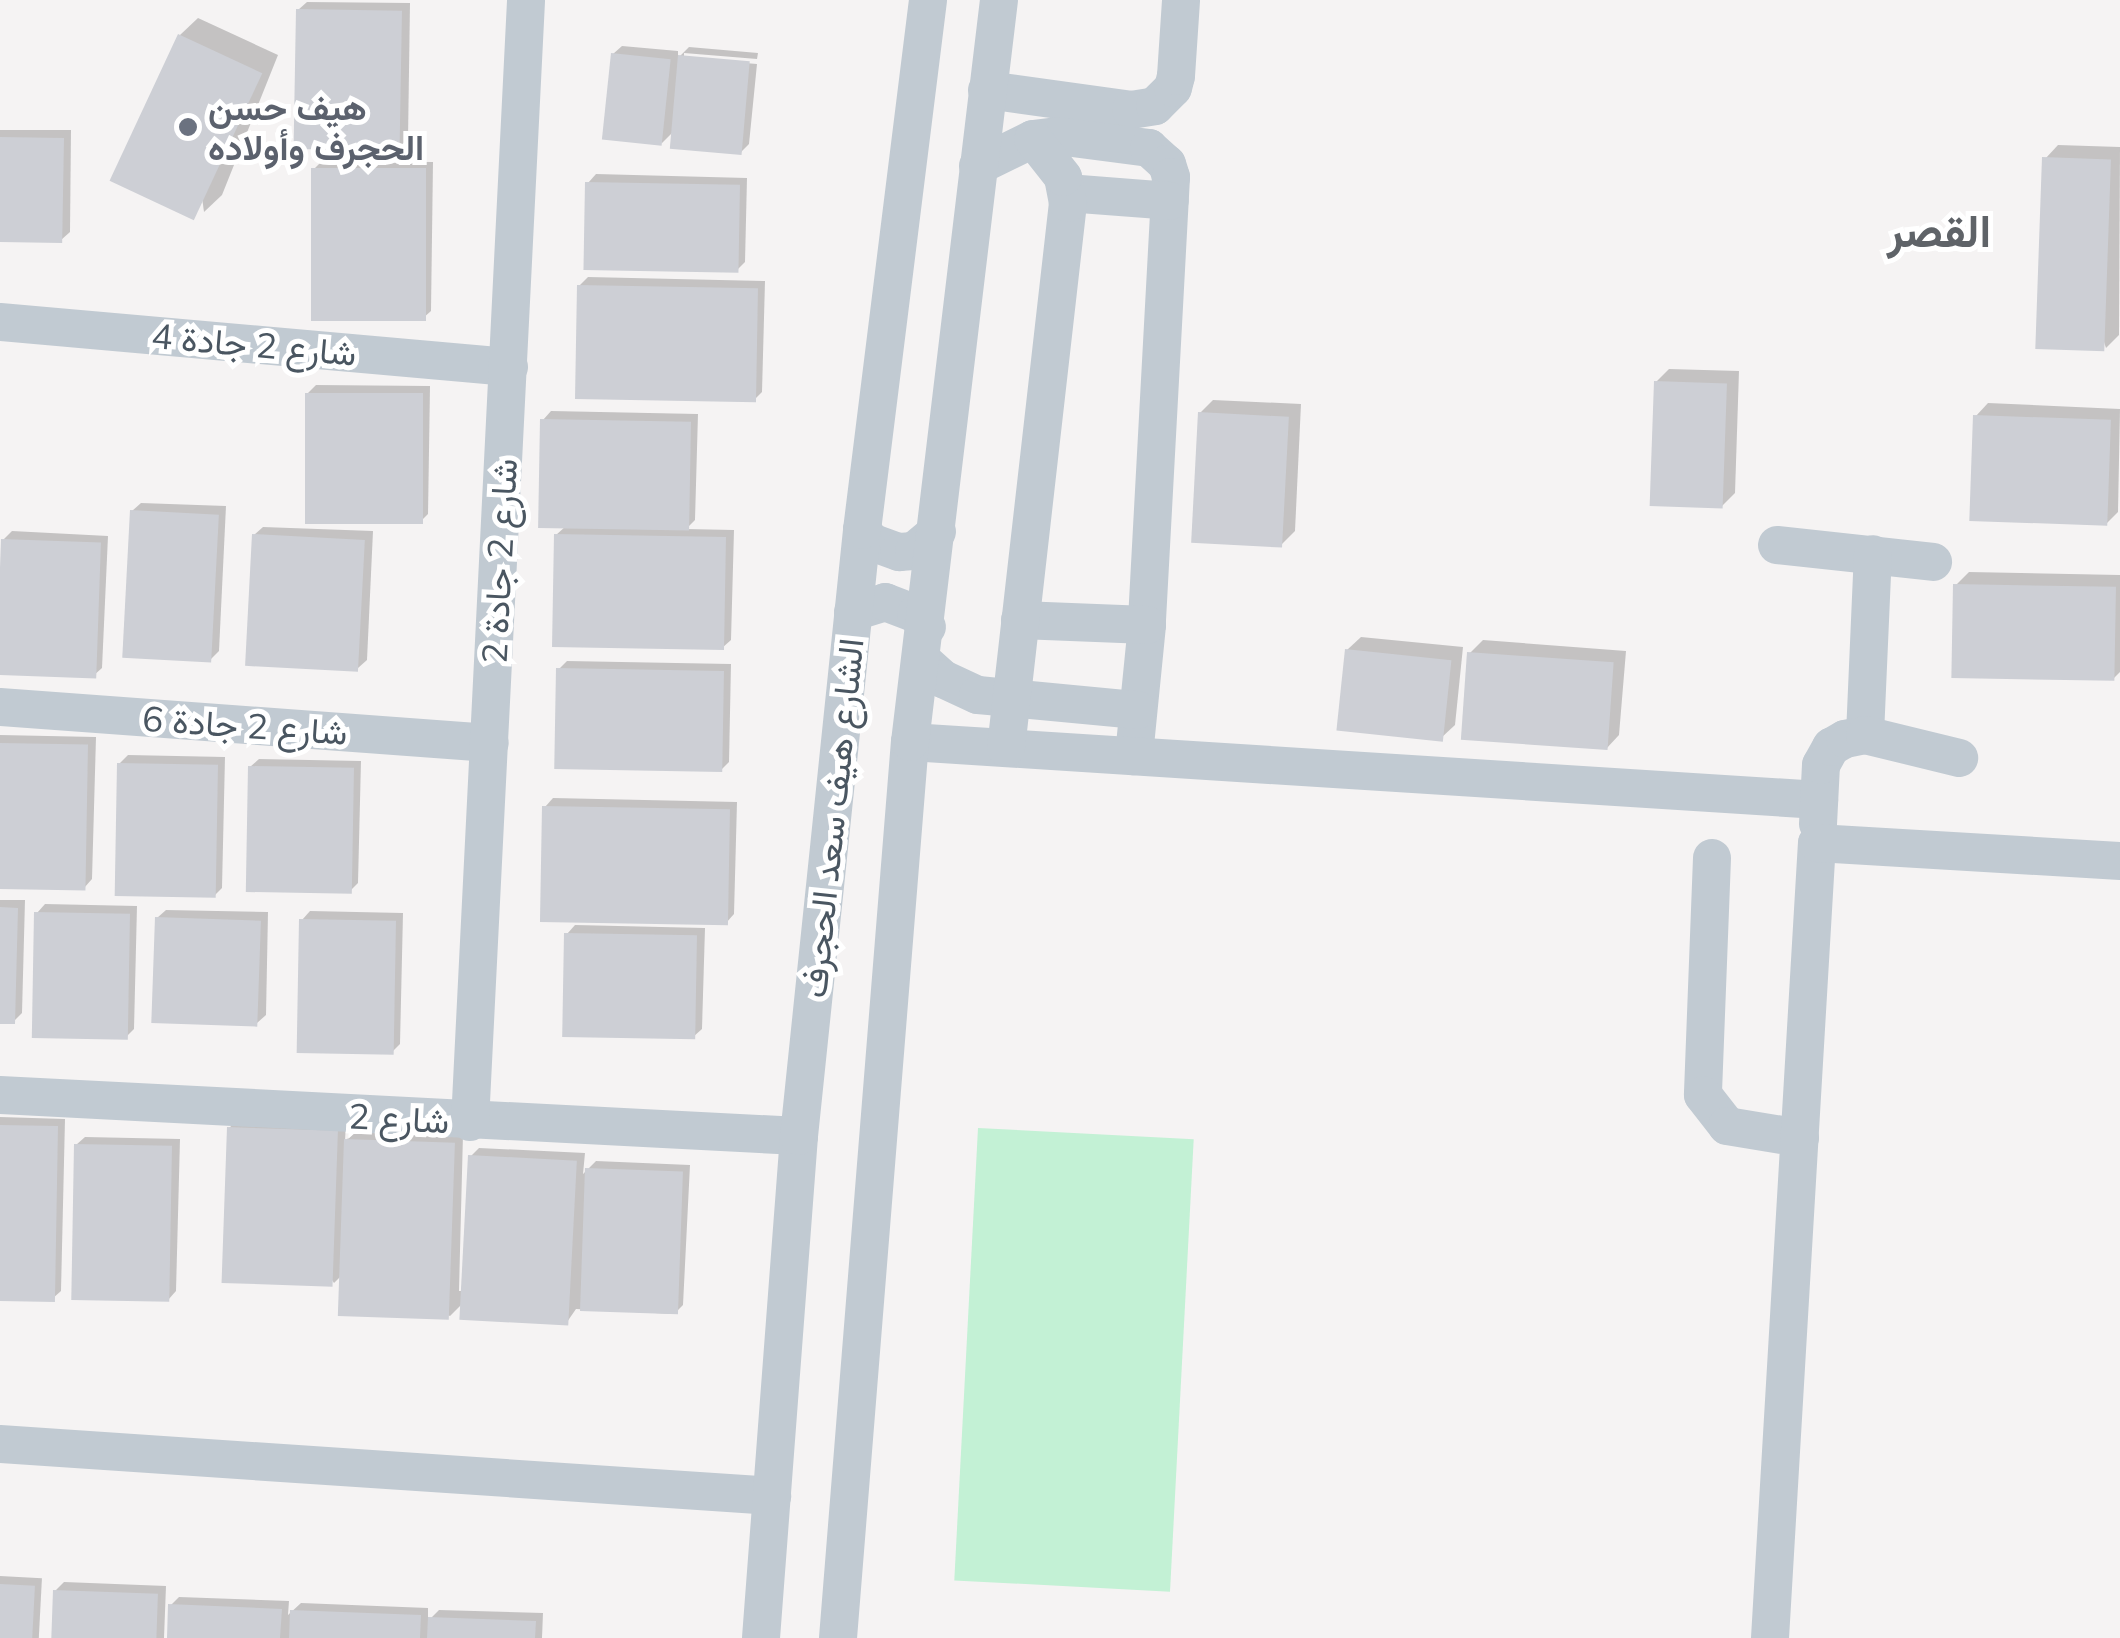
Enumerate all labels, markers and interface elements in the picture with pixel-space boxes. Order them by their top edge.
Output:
place label: هيف حسن الحجرف وأولاده [208,86,424,168]
marker: هيف حسن الحجرف وأولاده [177,116,199,138]
district label: القصر [1887,204,1991,258]
street label: شارع 2 جادة 4 [150,314,358,374]
street label: شارع 2 جادة 2 [473,457,525,665]
street label: الشارع هيف سعد الحجرف [792,636,872,1000]
street label: شارع 2 جادة 6 [141,697,349,753]
street label: شارع 2 [348,1094,450,1142]

